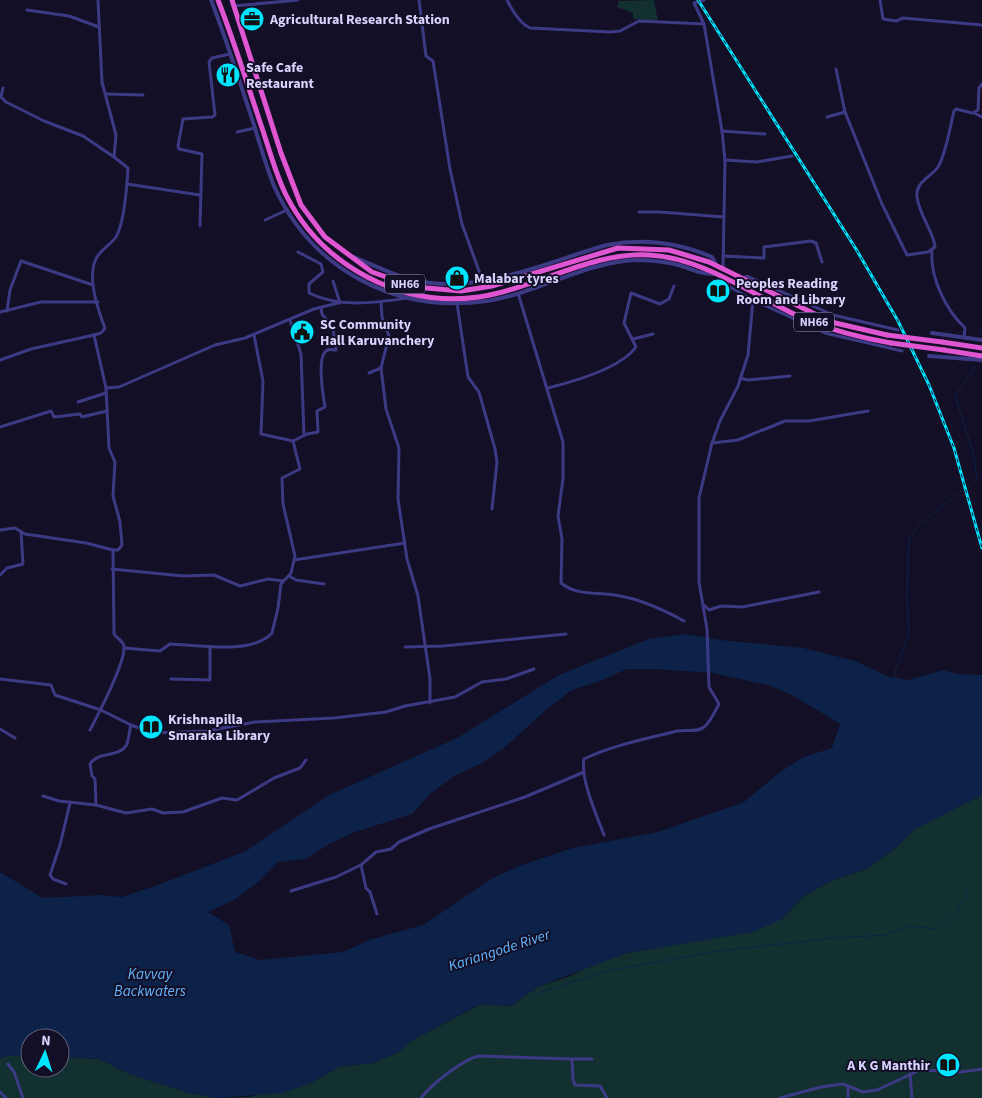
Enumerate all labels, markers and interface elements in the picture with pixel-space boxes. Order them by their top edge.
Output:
office icon: Agricultural Research Station [239,6,265,32]
place label: Agricultural Research Station [269,10,450,30]
place label: Safe Cafe Restaurant [246,58,315,94]
restaurant icon: Safe Cafe Restaurant [215,62,241,88]
shop icon: Malabar tyres [444,265,470,291]
place label: Malabar tyres [474,269,559,289]
road number: NH66 [385,274,425,294]
place label: Peoples Reading Room and Library [736,274,846,310]
library icon: Peoples Reading Room and Library [705,278,731,304]
road number: NH66 [794,313,834,332]
place label: SC Community Hall Karuvanchery [320,315,435,351]
public building icon: SC Community Hall Karuvanchery [289,319,315,345]
place label: Krishnapilla Smaraka Library [168,710,271,746]
library icon: Krishnapilla Smaraka Library [138,714,164,740]
water label: Kariangode River [446,924,553,977]
water label: Kavvay Backwaters [114,964,186,1002]
north arrow [20,1028,70,1078]
text: N [40,1031,51,1051]
library icon: A K G Manthir [935,1052,961,1078]
place label: A K G Manthir [846,1056,930,1076]

